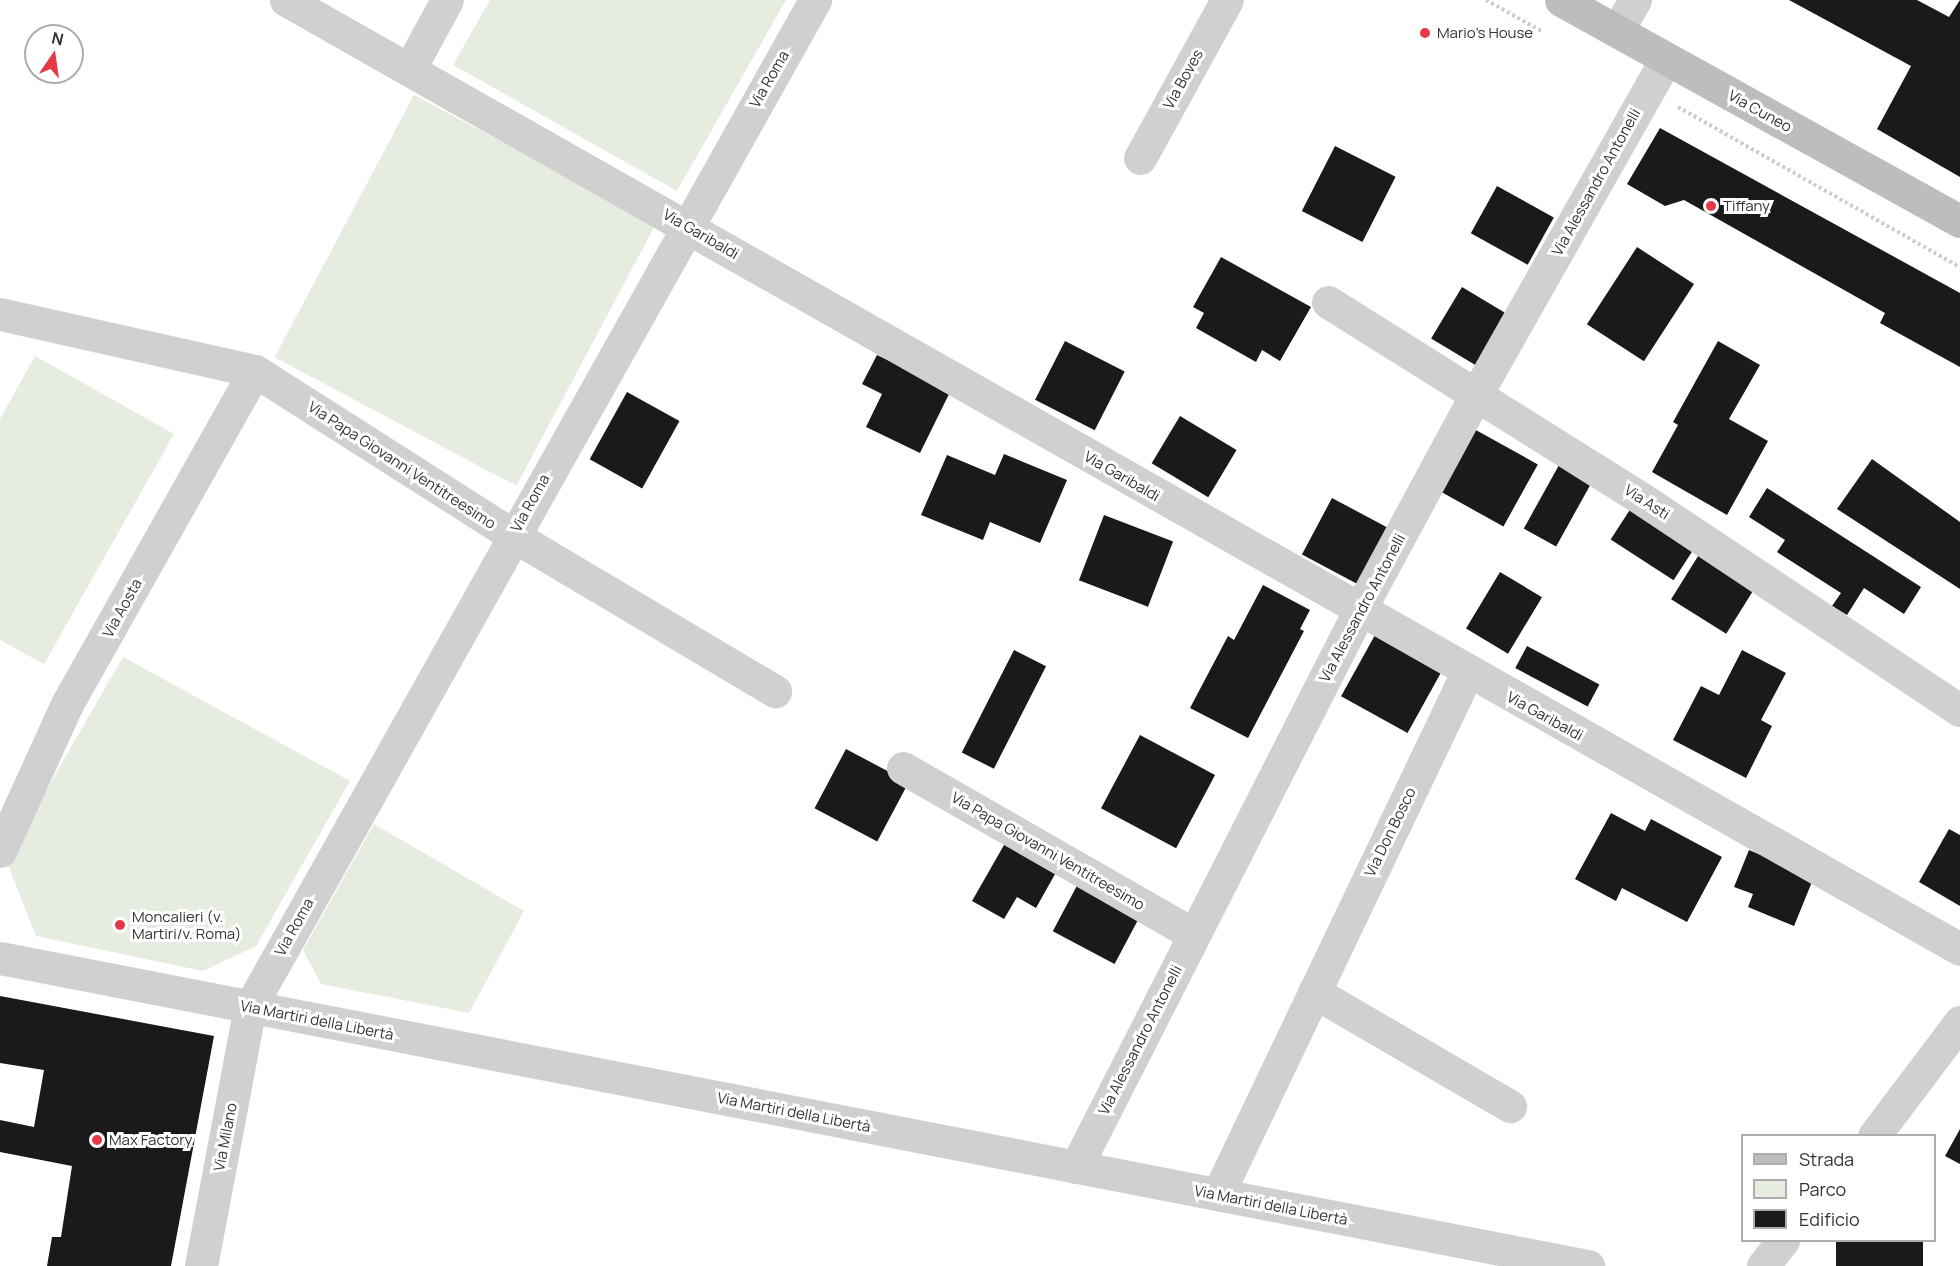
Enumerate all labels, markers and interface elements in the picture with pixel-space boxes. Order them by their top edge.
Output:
north arrow [24,24,84,84]
place label: Mario's House [1437,24,1533,42]
text: N [50,26,66,50]
marker: Mario's House [1418,26,1432,40]
street label: Via Boves [1159,46,1207,112]
street label: Via Roma [745,47,793,111]
street label: Via Cuneo [1725,86,1795,136]
street label: Via Alessandro Antonelli [1548,105,1644,259]
place label: Tiffany [1723,197,1770,215]
marker: Tiffany [1704,199,1718,213]
street label: Via Garibaldi [660,205,742,263]
street label: Via Papa Giovanni Ventitreesimo [305,398,499,532]
street label: Via Garibaldi [1081,447,1163,505]
street label: Via Roma [507,471,553,535]
street label: Via Asti [1621,481,1673,523]
street label: Via Alessandro Antonelli [1315,531,1409,685]
street label: Via Aosta [99,576,145,640]
street label: Via Garibaldi [1504,688,1586,744]
street label: Via Don Bosco [1361,784,1419,880]
street label: Via Papa Giovanni Ventitreesimo [948,788,1148,914]
street label: Via Roma [271,895,317,959]
place label: Moncalieri (v. Martiri/v. Roma) [132,907,241,942]
marker: Moncalieri (v. Martiri/v. Roma) [113,918,127,932]
street label: Via Alessandro Antonelli [1094,962,1186,1118]
street label: Via Martiri della Libertà [239,996,395,1044]
street label: Via Martiri della Libertà [716,1088,872,1136]
street label: Via Milano [210,1101,240,1173]
place label: Max Factory [109,1131,193,1149]
marker: Max Factory [90,1133,104,1147]
legend [1741,1134,1936,1242]
text: Strada [1799,1147,1854,1171]
text: Parco [1799,1177,1846,1201]
street label: Via Martiri della Libertà [1193,1181,1349,1229]
text: Edificio [1799,1207,1860,1231]

